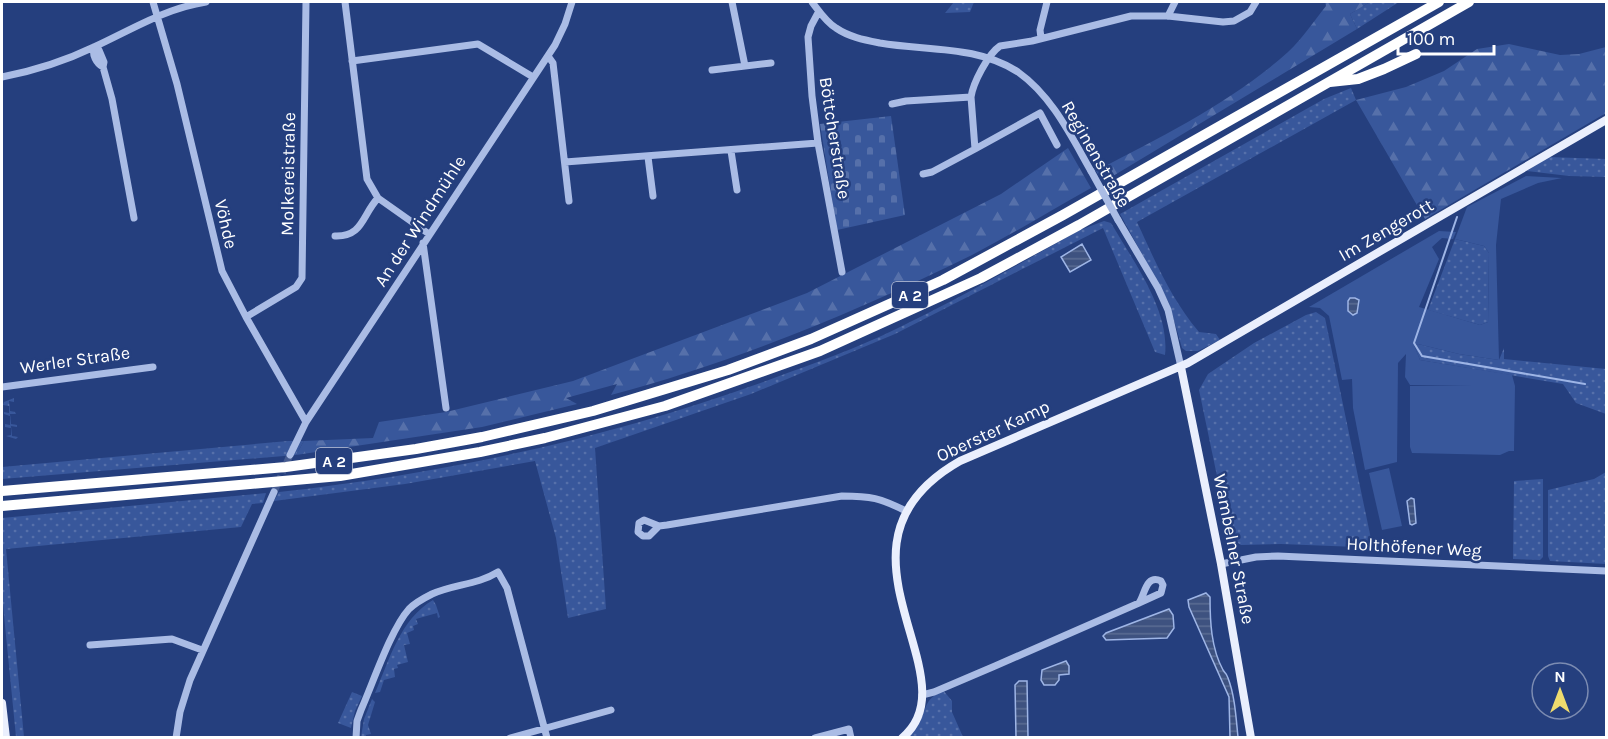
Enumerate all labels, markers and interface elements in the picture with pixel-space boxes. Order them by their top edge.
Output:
scale bar [1398,18,1494,56]
text: 100 m [1407,28,1455,50]
street label: Böttcherstraße [814,75,856,201]
street label: Reginenstraße [1057,97,1135,211]
street label: Molkereistraße [276,112,300,236]
street label: An der Windmühle [369,151,471,291]
street label: Im Zengerott [1335,194,1438,266]
street label: Vöhde [210,197,242,251]
road number: A 2 [892,282,928,308]
street label: Werler Straße [19,341,131,379]
street label: Oberster Kamp [933,395,1053,467]
road number: A 2 [316,448,352,474]
street label: Wambelner Straße [1209,472,1259,626]
street label: Holthöfener Weg [1346,532,1482,562]
north arrow [1530,661,1590,721]
text: N [1554,667,1566,686]

